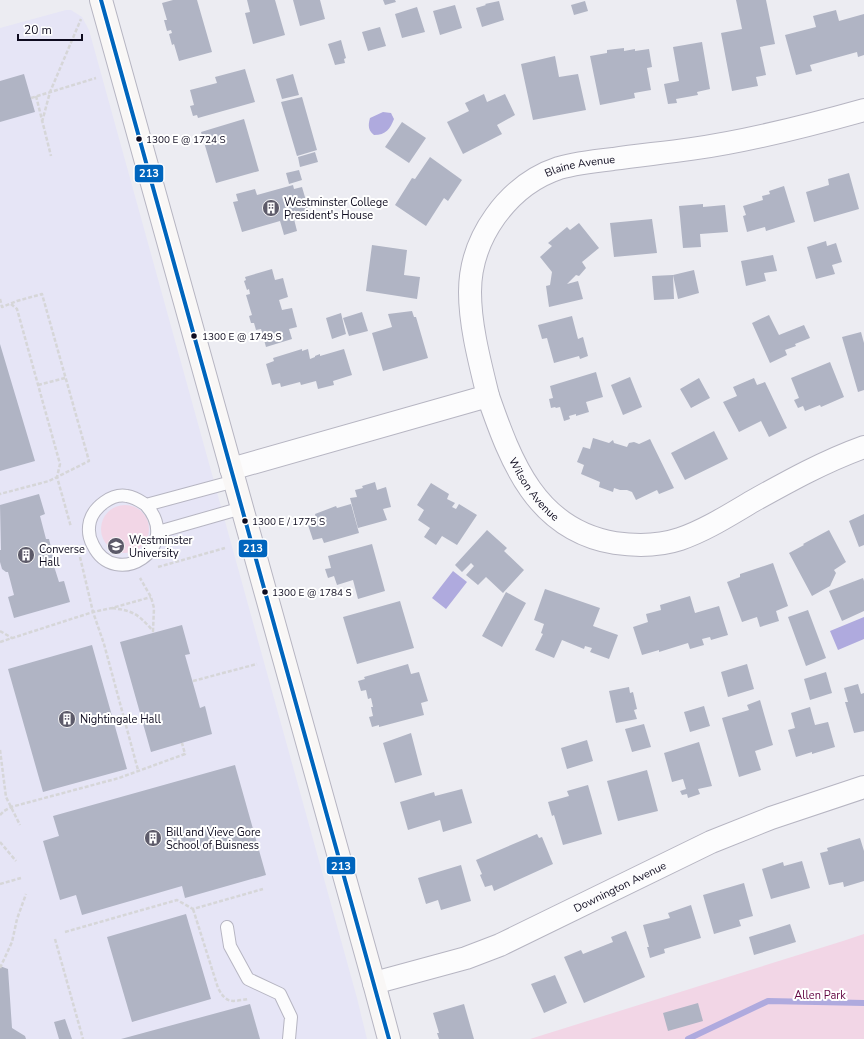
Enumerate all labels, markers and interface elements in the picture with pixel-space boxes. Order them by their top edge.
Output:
scale bar [18,16,82,42]
text: 20 m [24,22,52,38]
place label: 1300 E @ 1724 S [146,133,226,147]
marker: 1300 E @ 1724 S [134,134,144,144]
street label: Blaine Avenue [542,152,616,181]
line badge: 213 [134,164,164,183]
text: 213 [139,166,159,181]
place label: Westminster College President's House [284,195,388,223]
building icon: Westminster College President's House [261,198,281,218]
place label: 1300 E @ 1749 S [202,330,282,344]
marker: 1300 E @ 1749 S [189,331,199,341]
street label: Wilson Avenue [505,455,562,525]
place label: 1300 E / 1775 S [252,515,325,529]
marker: 1300 E / 1775 S [240,516,250,526]
place label: Westminster University [129,533,193,561]
school or university icon: Westminster University [106,536,126,556]
line badge: 213 [238,539,268,558]
text: 213 [243,541,263,556]
place label: Converse Hall [39,542,85,570]
building icon: Converse Hall [16,545,36,565]
place label: 1300 E @ 1784 S [272,586,352,600]
marker: 1300 E @ 1784 S [260,587,270,597]
building icon: Nightingale Hall [57,709,77,729]
place label: Nightingale Hall [80,712,162,727]
place label: Bill and Vieve Gore School of Buisness [166,825,261,853]
building icon: Bill and Vieve Gore School of Buisness [143,828,163,848]
line badge: 213 [326,856,356,875]
street label: Downington Avenue [571,858,669,916]
text: 213 [331,859,351,874]
park label: Allen Park [794,988,846,1003]

